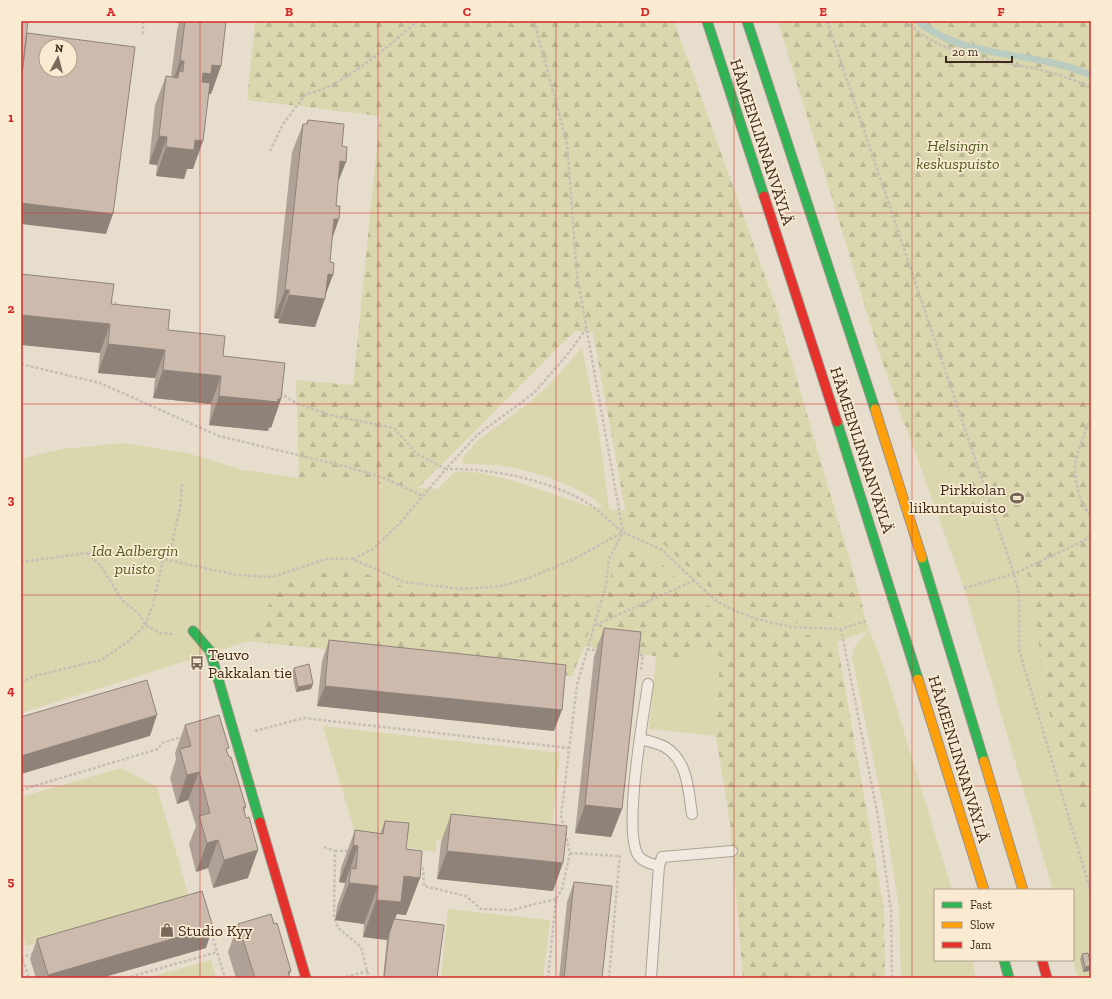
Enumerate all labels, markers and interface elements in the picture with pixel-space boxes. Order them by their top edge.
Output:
text: A [107,4,116,19]
text: B [285,4,293,19]
text: C [463,4,471,19]
text: D [640,4,650,19]
text: E [819,4,827,19]
text: F [997,4,1005,19]
north arrow [38,38,78,78]
scale bar [946,38,1012,64]
text: N [54,42,65,56]
text: 20 m [952,45,979,59]
street label: HÄMEENLINNANVÄYLÄ [726,56,798,228]
text: 1 [8,110,14,125]
park label: Helsingin keskuspuisto [916,136,1000,173]
text: 2 [8,301,15,316]
street label: HÄMEENLINNANVÄYLÄ [826,364,898,536]
place label: Pirkkolan liikuntapuisto [909,480,1007,517]
sports icon: Pirkkolan liikuntapuisto [1009,490,1025,506]
text: 3 [8,492,15,507]
park label: Ida Aalbergin puisto [92,541,178,578]
place label: Teuvo Pakkalan tie [208,645,292,682]
bus stop icon: Teuvo Pakkalan tie [189,655,205,671]
street label: HÄMEENLINNANVÄYLÄ [924,673,994,846]
text: 4 [7,683,15,698]
text: 5 [8,874,15,889]
legend [934,889,1074,961]
text: Fast [970,898,993,912]
text: Slow [970,918,996,932]
place label: Studio Kyy [178,921,253,940]
shop icon: Studio Kyy [159,922,175,938]
text: Jam [970,938,992,952]

